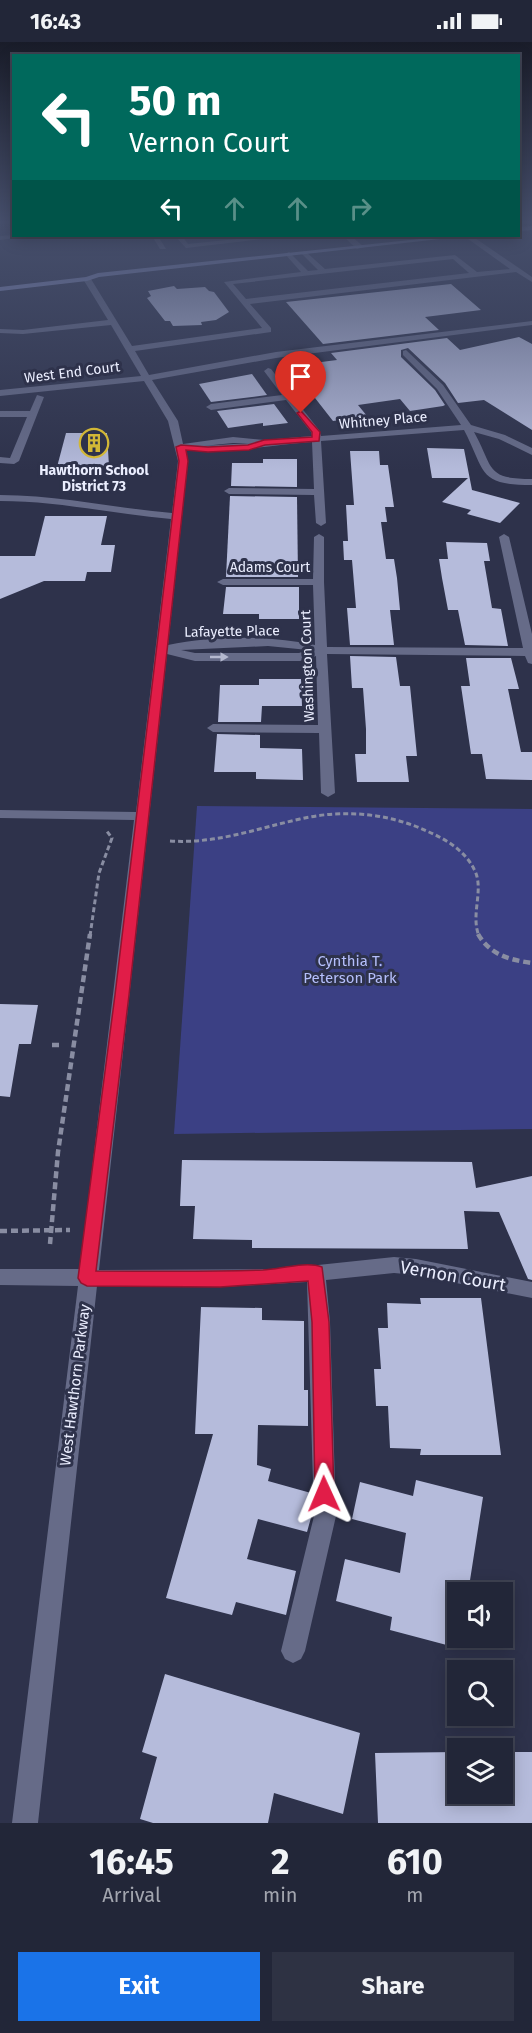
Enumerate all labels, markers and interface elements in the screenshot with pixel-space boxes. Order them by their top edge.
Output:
text: 16:43 [30,8,81,35]
text: 50 m [129,76,222,126]
icon: left [30,78,108,156]
text: Vernon Court [129,127,289,159]
icon: left [155,192,188,225]
icon: ahead [218,192,251,225]
icon: ahead [281,192,314,225]
icon: right [344,192,377,225]
pin [275,351,326,413]
street label: West End Court [23,358,122,387]
icon: arrive [284,360,317,393]
street label: Whitney Place [338,408,428,433]
building icon: Hawthorn School District 73 [78,427,110,459]
place label: Hawthorn School District 73 [39,462,150,495]
street label: Adams Court [230,559,311,576]
street label: Washington Court [297,609,318,722]
street label: Lafayette Place [184,622,280,641]
one-way arrow [209,652,228,662]
park label: Cynthia T. Peterson Park [303,952,397,987]
street label: Vernon Court [398,1256,508,1296]
street label: West Hawthorn Parkway [56,1303,94,1467]
position arrow [292,1462,356,1526]
map controls [447,1582,513,1804]
button: sound [447,1582,513,1648]
button: search [447,1660,513,1726]
button: layers [447,1738,513,1804]
text: 16:45 [89,1840,174,1884]
text: 2 [271,1840,290,1884]
text: 610 [387,1840,443,1884]
text: Arrival [102,1883,161,1907]
text: min [263,1883,298,1907]
text: m [406,1883,423,1907]
button: Exit [18,1952,260,2021]
button: Share [272,1952,514,2021]

